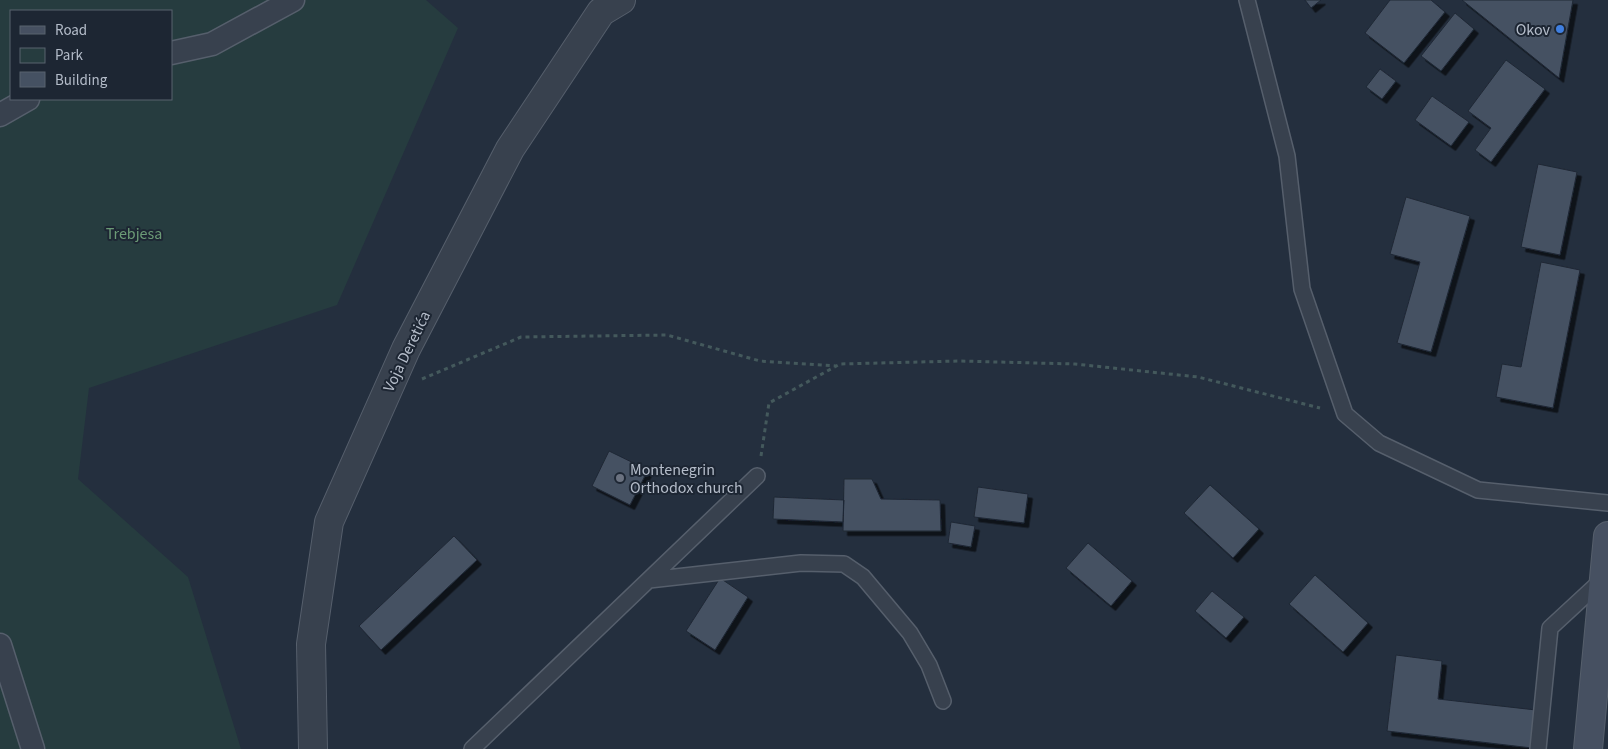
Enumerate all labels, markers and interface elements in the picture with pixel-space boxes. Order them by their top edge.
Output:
legend [10,10,172,100]
place label: Okov [1516,19,1551,41]
text: Road [55,20,87,41]
marker: Okov [1554,23,1566,35]
text: Park [55,45,84,66]
text: Building [55,70,108,91]
park label: Trebjesa [106,223,162,245]
street label: Voja Deretića [378,307,436,396]
place label: Montenegrin Orthodox church [630,459,743,499]
marker: Montenegrin Orthodox church [614,472,626,484]

